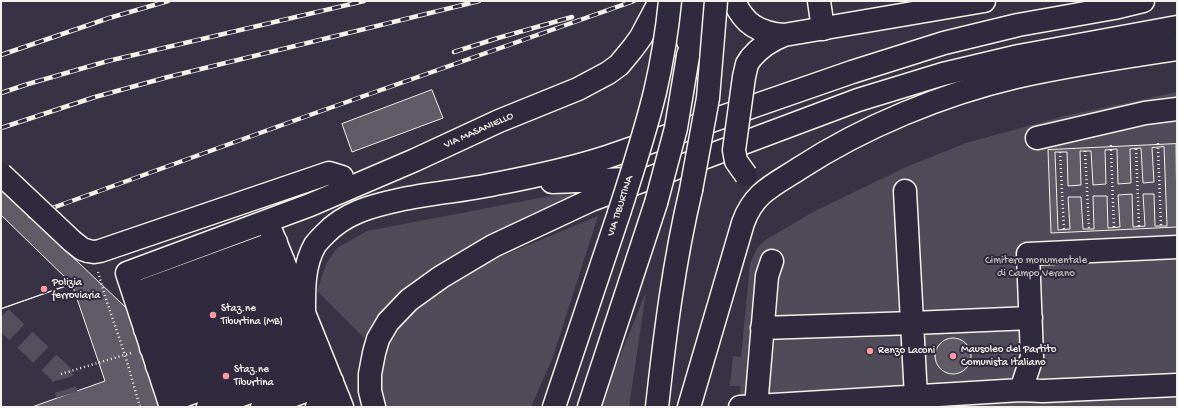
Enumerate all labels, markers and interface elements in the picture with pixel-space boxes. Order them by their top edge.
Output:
street label: VIA MASANIELLO [442,110,516,152]
street label: VIA TIBURTINA [605,174,637,238]
park label: Cimitero monumentale di Campo Verano [985,254,1087,280]
place label: Polizia ferroviaria [52,276,100,302]
marker: Polizia ferroviaria [39,284,49,294]
place label: Staz.ne Tiburtina (MB) [221,302,283,328]
marker: Staz.ne Tiburtina (MB) [208,310,218,320]
place label: Mausoleo del Partito Comunista Italiano [961,343,1056,369]
place label: Renzo Laconi [878,344,935,358]
marker: Renzo Laconi [865,346,875,356]
marker: Mausoleo del Partito Comunista Italiano [948,351,958,361]
place label: Staz.ne Tiburtina [234,363,274,389]
marker: Staz.ne Tiburtina [221,371,231,381]

